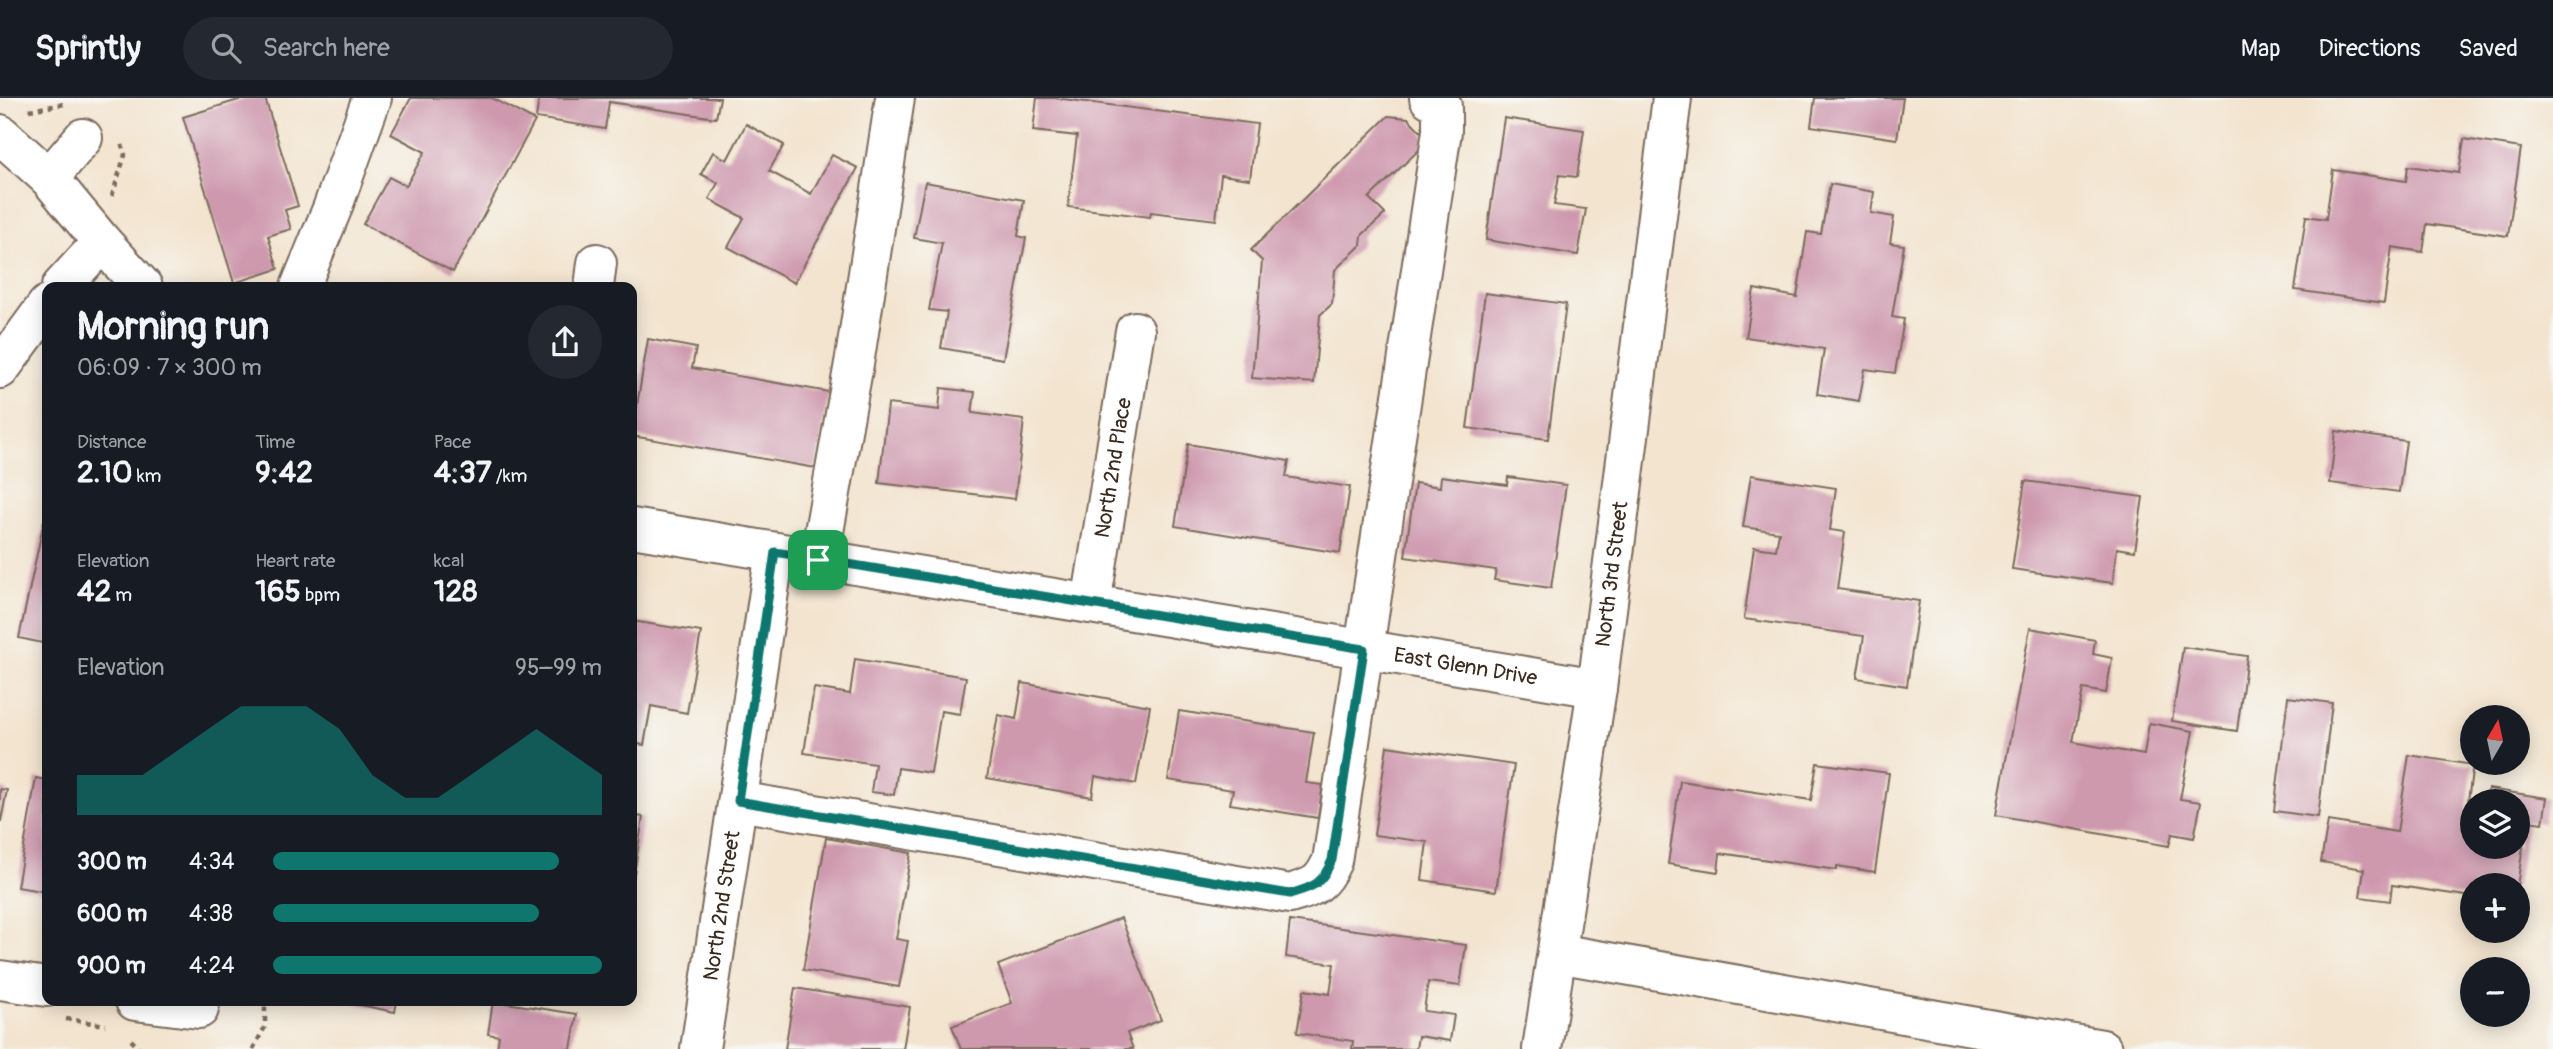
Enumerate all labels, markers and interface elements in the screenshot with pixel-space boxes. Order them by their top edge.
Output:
search box [183,17,673,80]
text: Sprintly [35,28,141,69]
icon: search [207,29,245,67]
text: Search here [263,32,390,64]
text: Map [2241,34,2281,63]
text: Directions [2319,34,2420,63]
text: Saved [2458,34,2518,63]
text: Morning run [77,303,269,351]
button: share [528,305,602,379]
text: 06:09 · 7 × 300 m [77,353,262,382]
street label: North 2nd Place [1089,395,1138,540]
text: Distance [77,430,146,454]
text: Time [255,430,295,454]
text: Pace [434,430,471,454]
text: 2.10 [77,454,133,491]
text: 9:42 [255,454,313,491]
text: 4:37 [434,454,492,491]
text: km [133,464,161,488]
text: /km [492,464,527,488]
street label: North 3rd Street [1589,499,1635,649]
pin [788,530,848,590]
icon: arrive [799,541,837,579]
text: Elevation [77,549,149,573]
text: Heart rate [255,549,335,573]
text: kcal [434,549,465,573]
text: 42 [77,573,111,610]
text: 165 [255,573,301,610]
text: 128 [434,573,477,610]
text: m [111,583,132,607]
text: bpm [301,583,340,607]
street label: East Glenn Drive [1392,642,1540,692]
text: Elevation [77,653,165,682]
text: 95–99 m [515,653,602,682]
north arrow [2460,705,2530,775]
map controls [2460,705,2530,1027]
button: layers [2460,789,2530,859]
street label: North 2nd Street [697,828,747,983]
text: 300 m [77,847,147,876]
text: 4:34 [189,847,235,876]
button: + [2460,873,2530,943]
text: 600 m [77,899,147,928]
text: 4:38 [189,899,233,928]
text: 900 m [77,951,146,980]
text: 4:24 [189,951,235,980]
button: − [2460,957,2530,1027]

